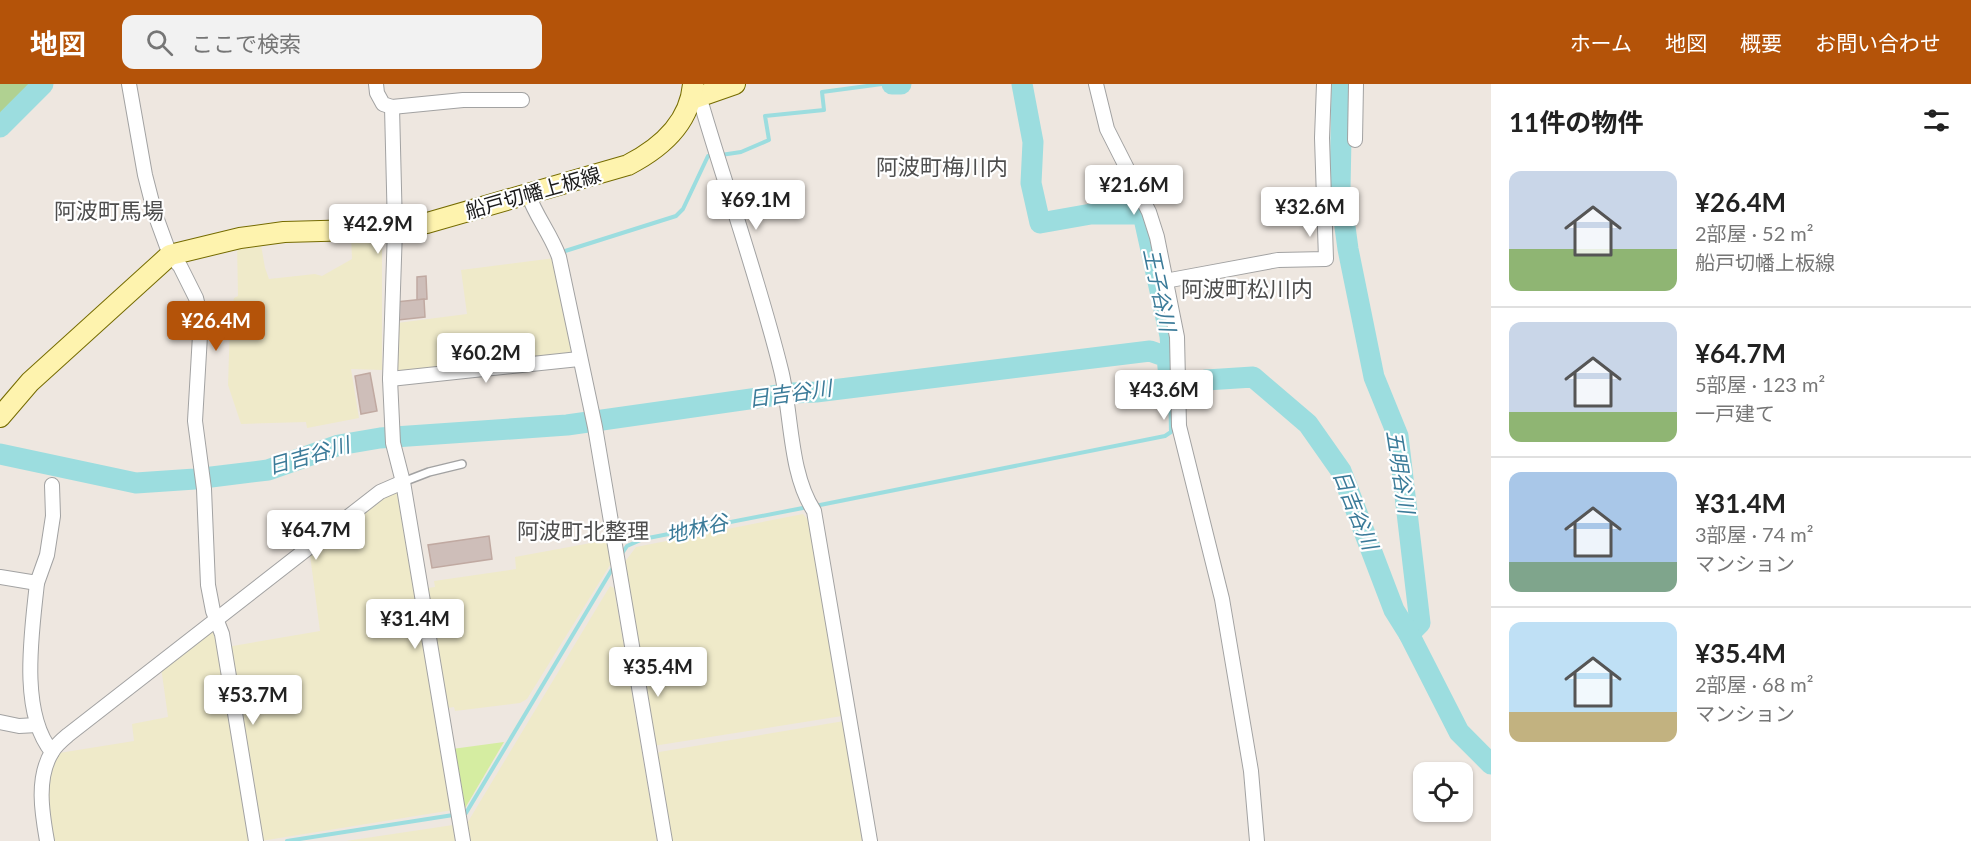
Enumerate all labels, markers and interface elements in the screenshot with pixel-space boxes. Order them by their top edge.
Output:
search box [122,15,542,69]
text: 地図 [30,26,86,60]
icon: search [143,26,176,59]
text: ここで検索 [191,30,301,57]
text: ホーム [1570,30,1632,55]
text: 地図 [1665,30,1707,55]
text: 概要 [1740,30,1782,55]
text: お問い合わせ [1815,30,1941,55]
icon: filters [1920,104,1953,137]
text: 11件の物件 [1509,106,1643,138]
district label: 阿波町梅川内 [876,153,1008,180]
street label: 船戸切幡上板線 [462,161,603,223]
pin: ¥21.6M [1085,165,1183,216]
text: ¥21.6M [1099,172,1169,196]
pin: ¥69.1M [707,180,805,231]
text: ¥26.4M [1695,186,1786,218]
text: ¥69.1M [721,187,791,211]
pin: ¥32.6M [1261,187,1359,238]
text: ¥32.6M [1275,194,1345,218]
icon: home [1557,195,1629,267]
district label: 阿波町馬場 [54,197,164,224]
pin: ¥42.9M [329,204,427,255]
text: ¥42.9M [343,211,413,235]
text: 2部屋 · 52 m² [1695,221,1814,245]
water label: 王子谷川 [1140,246,1182,335]
text: 船戸切幡上板線 [1695,250,1835,274]
district label: 阿波町松川内 [1181,275,1313,302]
pin: ¥26.4M [167,301,265,352]
text: ¥26.4M [181,308,251,332]
pin: ¥60.2M [437,333,535,384]
text: ¥64.7M [1695,337,1786,369]
text: ¥60.2M [451,340,521,364]
icon: home [1557,346,1629,418]
pin: ¥43.6M [1115,370,1213,421]
text: 5部屋 · 123 m² [1695,372,1825,396]
water label: 日吉谷川 [746,374,835,411]
text: ¥43.6M [1129,377,1199,401]
text: 一戸建て [1695,401,1775,425]
water label: 五明谷川 [1383,428,1421,517]
water label: 日吉谷川 [265,430,354,478]
water label: 日吉谷川 [1329,466,1384,555]
text: ¥31.4M [1695,487,1786,519]
icon: home [1557,496,1629,568]
water label: 地林谷 [663,508,732,547]
pin: ¥64.7M [267,510,365,561]
text: ¥64.7M [281,517,351,541]
district label: 阿波町北整理 [517,517,649,544]
text: 3部屋 · 74 m² [1695,522,1814,546]
text: マンション [1695,551,1795,575]
pin: ¥31.4M [366,599,464,650]
text: ¥31.4M [380,606,450,630]
text: ¥35.4M [1695,637,1786,669]
icon: home [1557,646,1629,718]
pin: ¥35.4M [609,647,707,698]
text: ¥35.4M [623,654,693,678]
text: 2部屋 · 68 m² [1695,672,1814,696]
pin: ¥53.7M [204,675,302,726]
text: ¥53.7M [218,682,288,706]
text: マンション [1695,701,1795,725]
map controls [1413,762,1473,822]
button: locate [1413,762,1473,822]

